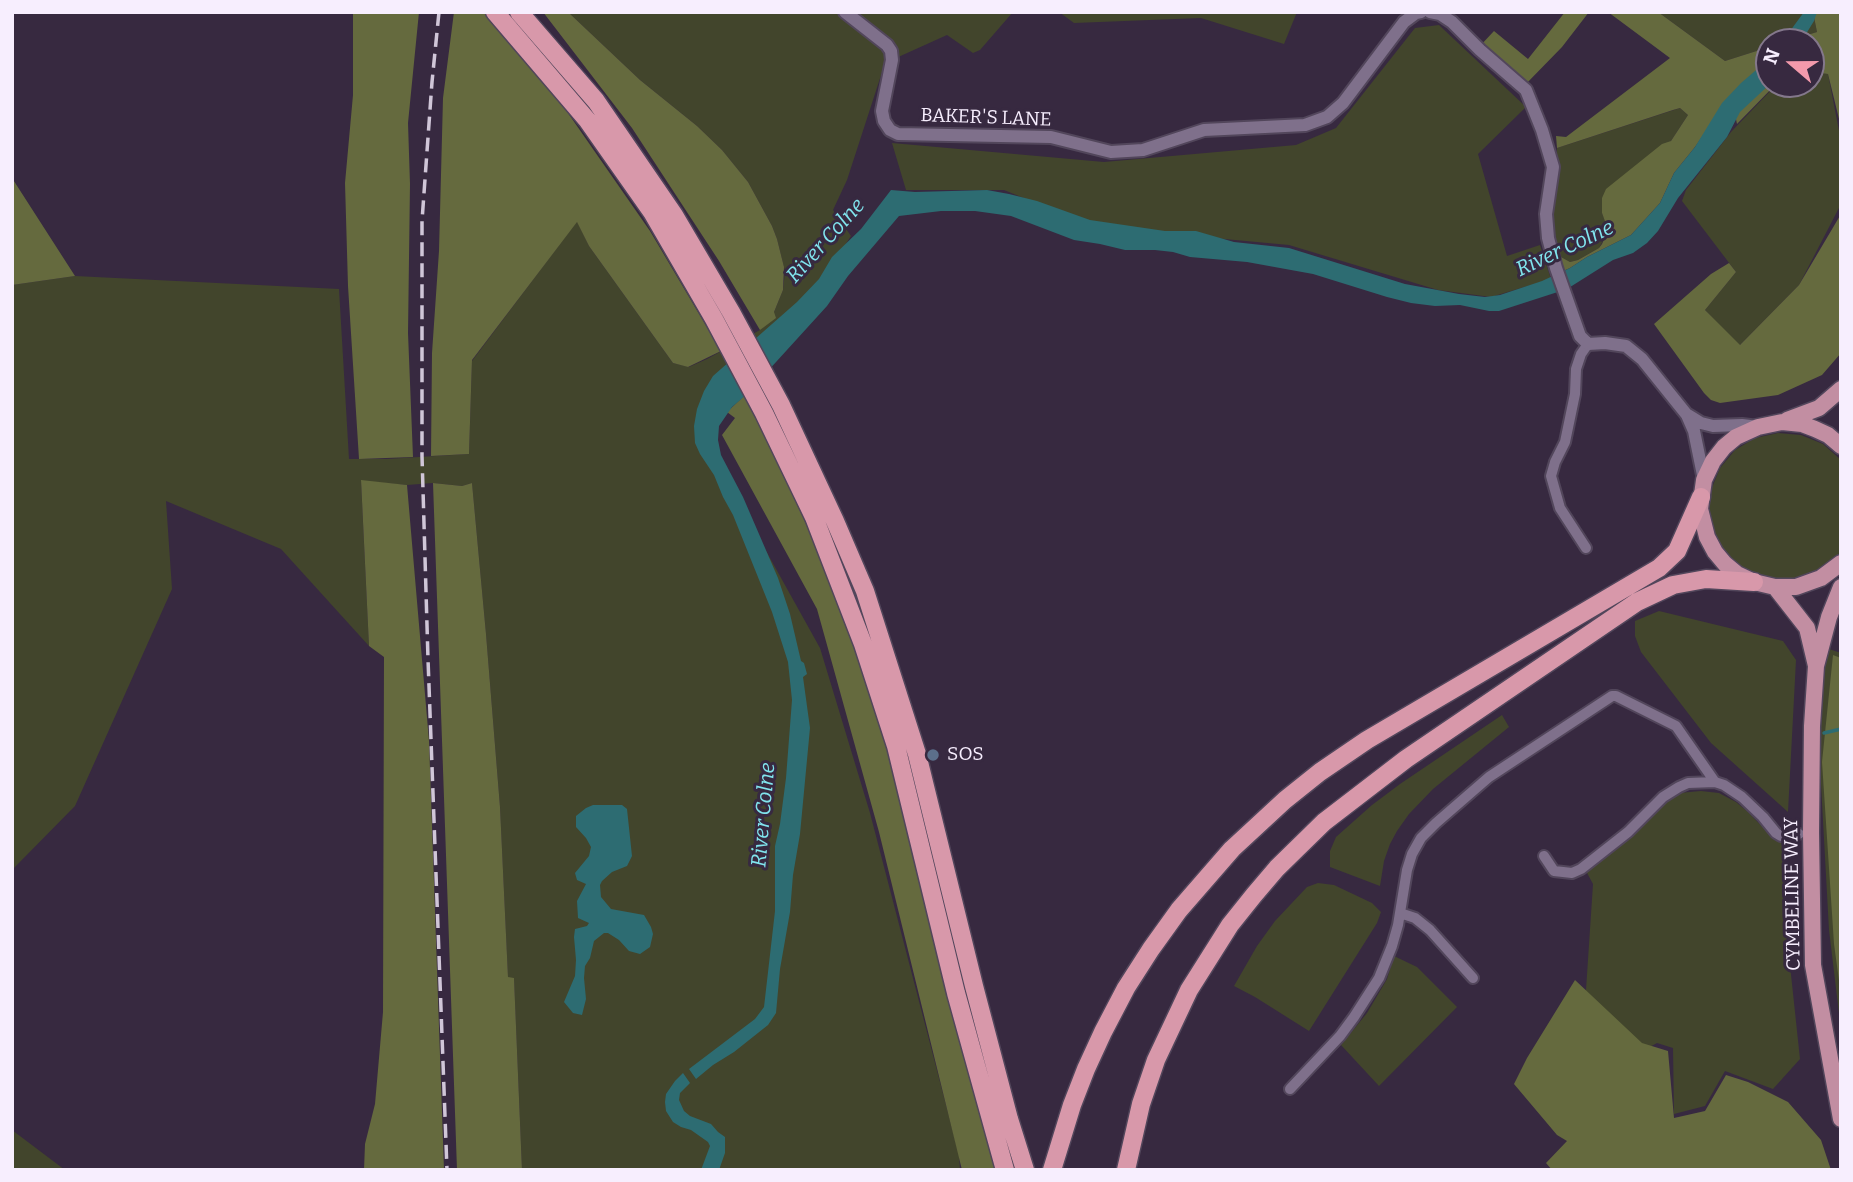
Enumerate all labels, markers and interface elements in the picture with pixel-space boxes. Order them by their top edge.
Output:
north arrow [1755,28,1825,98]
text: N [1758,46,1785,67]
street label: BAKER'S LANE [920,104,1052,132]
water label: River Colne [781,194,871,288]
water label: River Colne [1512,215,1618,283]
place label: SOS [947,744,984,766]
marker: SOS [925,747,941,763]
water label: River Colne [747,762,781,868]
street label: CYMBELINE WAY [1780,817,1806,971]

